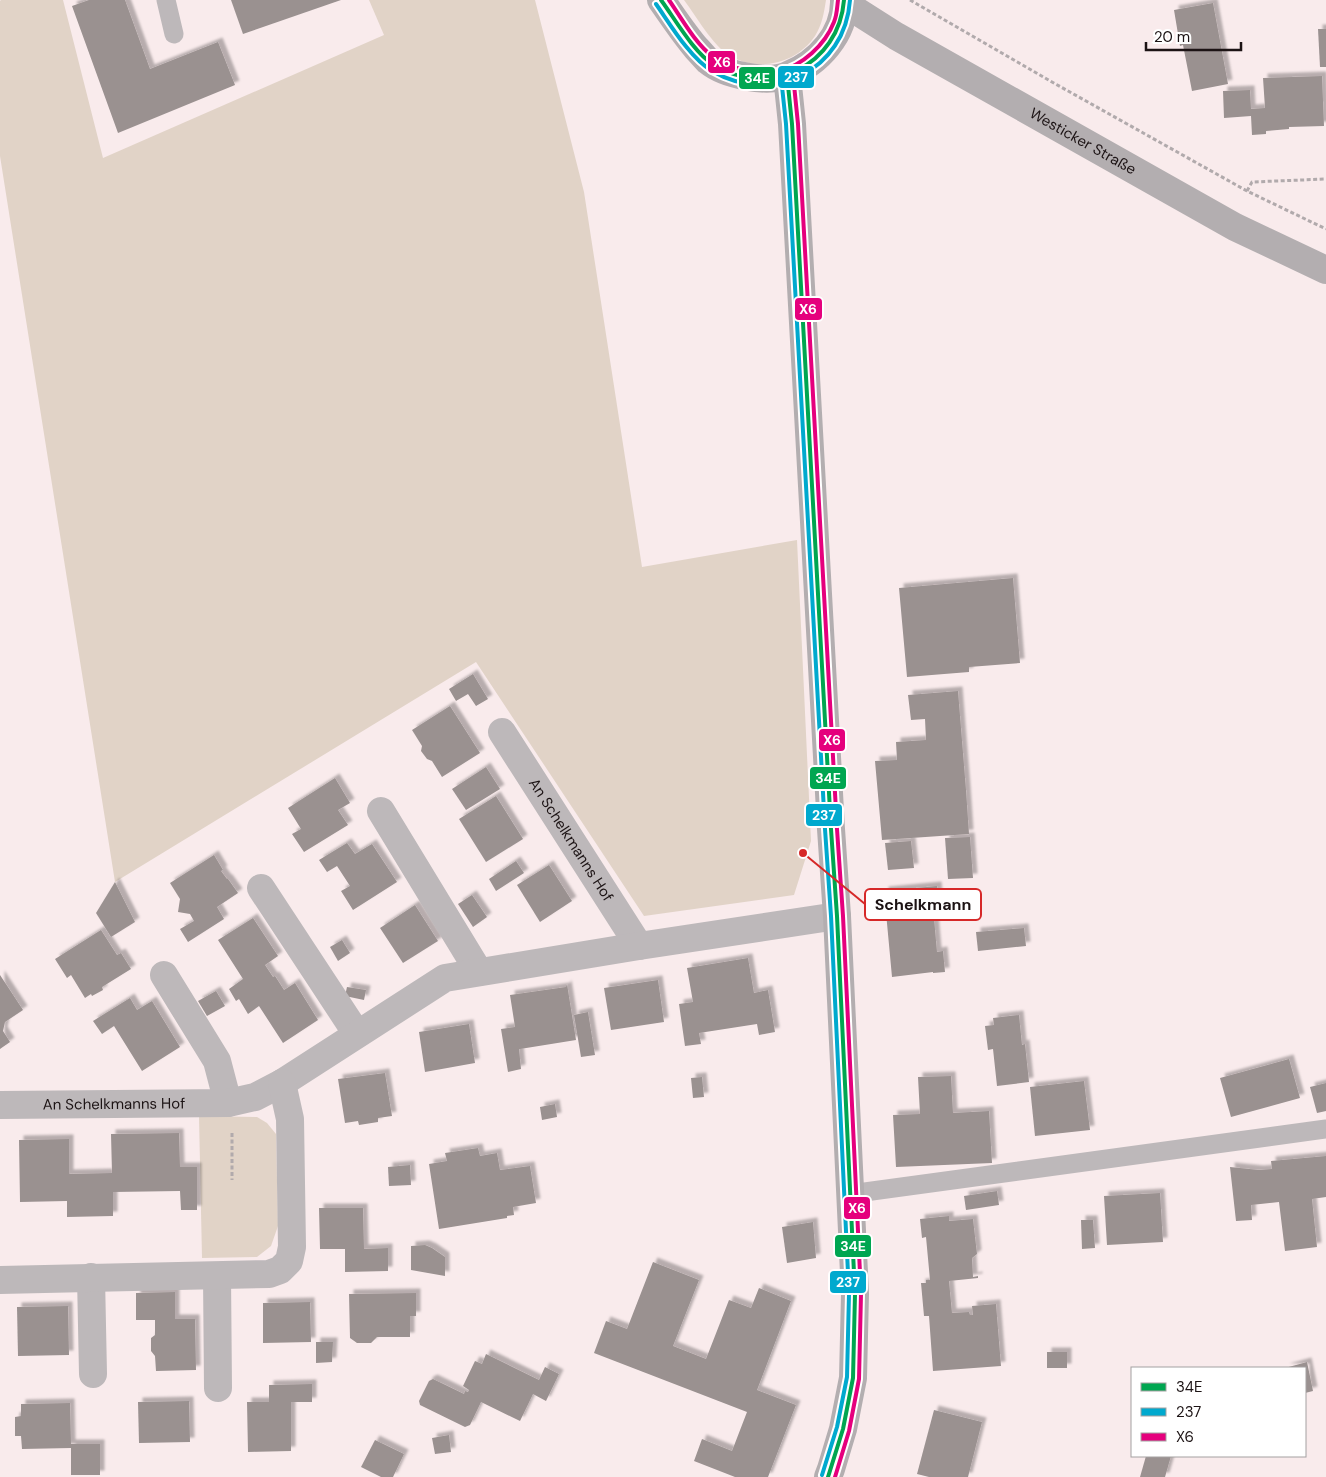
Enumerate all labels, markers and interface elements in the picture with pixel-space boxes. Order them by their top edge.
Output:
scale bar [1146,20,1241,52]
text: 20 m [1154,27,1190,47]
line badge: X6 [707,50,736,74]
text: X6 [713,53,731,71]
line badge: 237 [777,65,815,89]
line badge: 34E [738,66,776,90]
text: 237 [784,68,808,86]
text: 34E [744,69,770,87]
street label: Westicker Straße [1026,103,1140,179]
line badge: X6 [794,297,823,321]
text: X6 [799,300,817,318]
line badge: X6 [818,728,846,752]
text: X6 [823,731,841,749]
line badge: 34E [809,766,847,790]
text: 34E [815,769,841,787]
street label: An Schelkmanns Hof [524,774,618,905]
line badge: 237 [805,803,843,827]
text: 237 [812,806,836,824]
callout: Schelkmann [865,889,981,920]
text: Schelkmann [875,894,971,915]
street label: An Schelkmanns Hof [43,1093,185,1115]
line badge: X6 [843,1196,871,1220]
text: X6 [848,1199,866,1217]
line badge: 34E [834,1234,872,1258]
text: 34E [840,1237,866,1255]
line badge: 237 [829,1270,867,1294]
text: 237 [836,1273,860,1291]
legend [1131,1367,1306,1457]
text: 34E [1176,1377,1202,1397]
text: 237 [1176,1402,1201,1422]
text: X6 [1176,1427,1194,1447]

